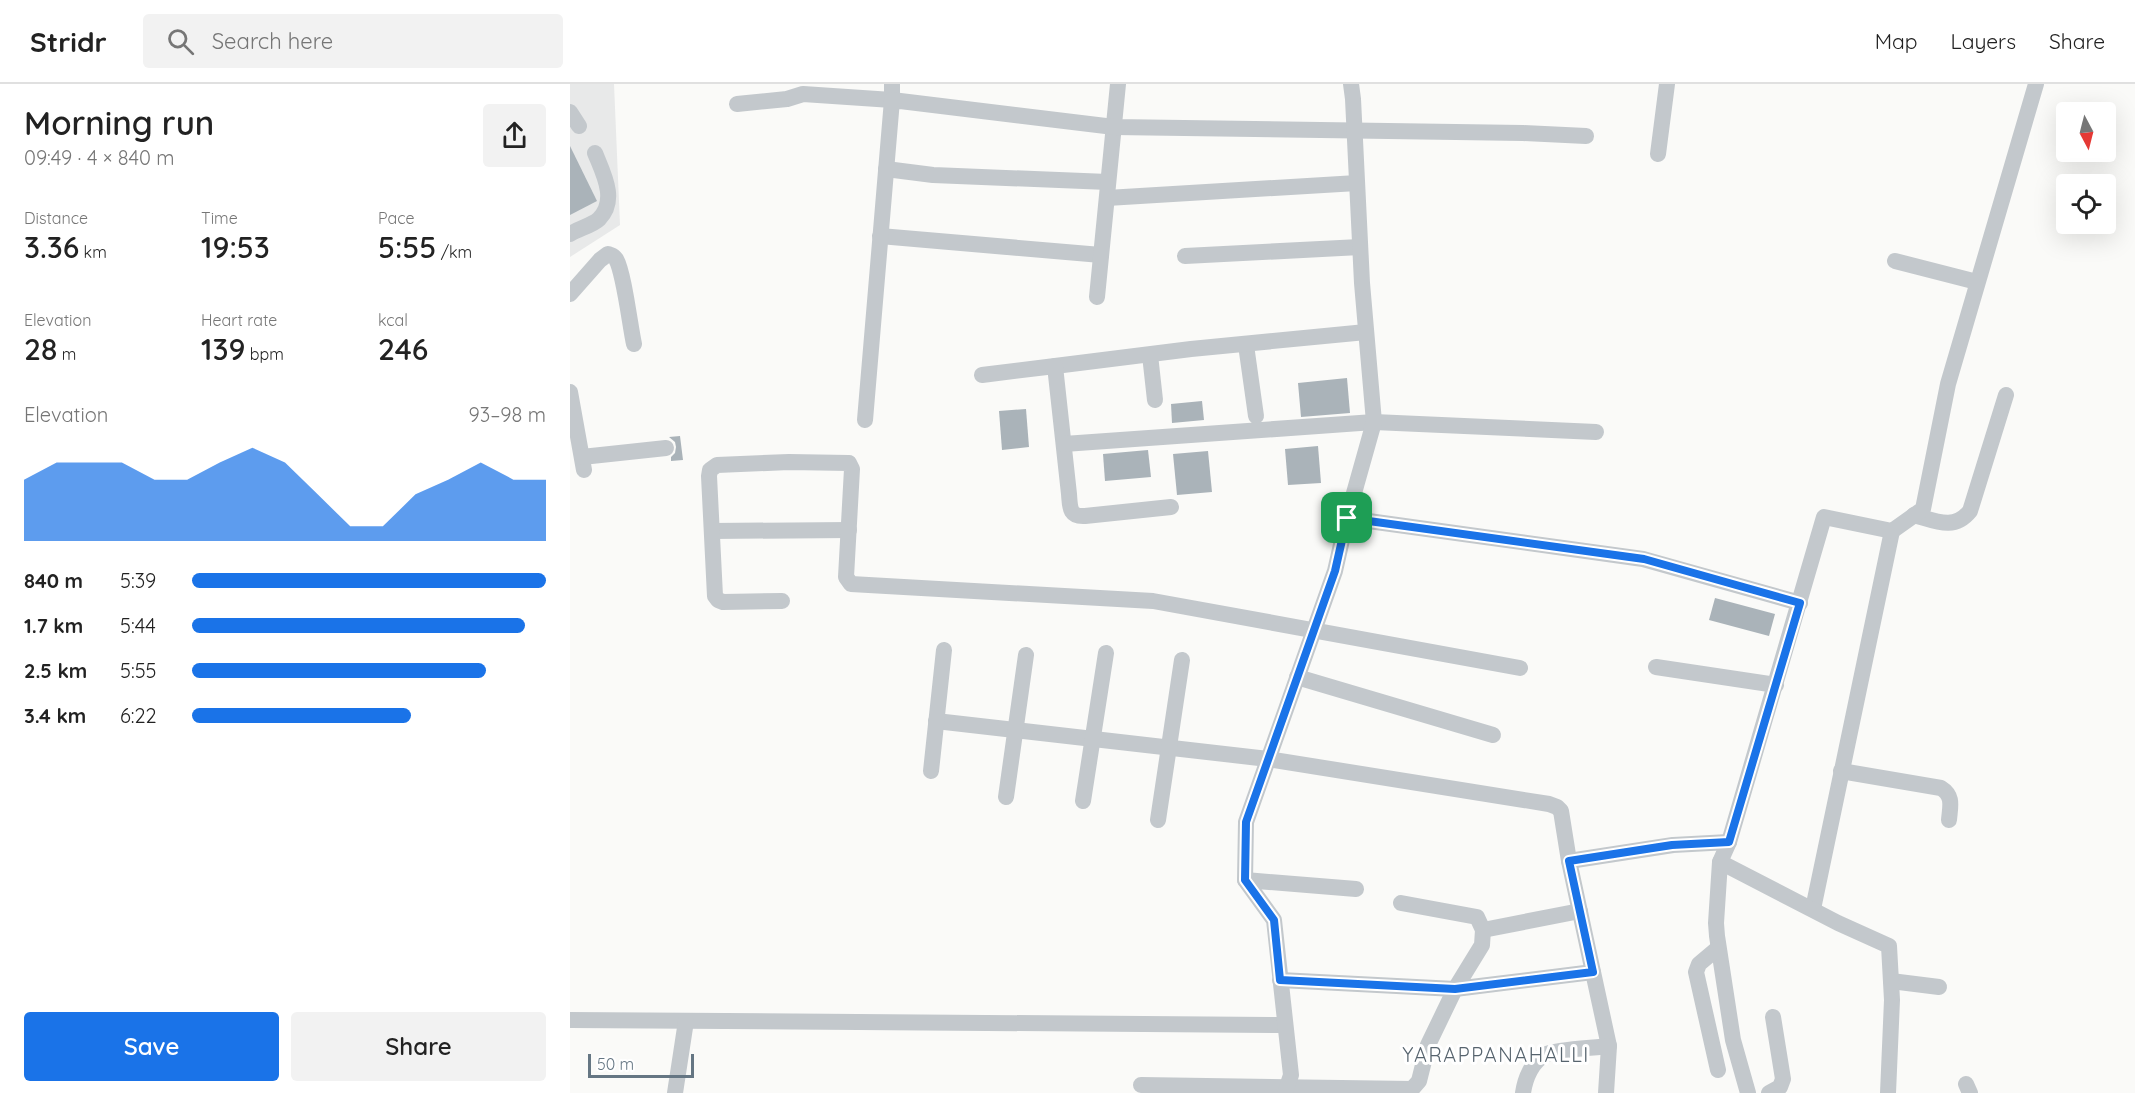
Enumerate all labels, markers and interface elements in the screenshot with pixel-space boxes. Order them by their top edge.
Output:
search box [143,14,563,68]
text: Stridr [30,24,107,59]
icon: search [164,25,197,58]
text: Search here [212,27,333,55]
text: Map [1875,28,1918,54]
text: Layers [1951,28,2016,54]
text: Share [2049,28,2105,54]
text: Morning run [24,102,214,143]
north arrow [2056,102,2116,162]
map controls [2056,102,2116,234]
button: share [483,104,546,167]
text: 09:49 · 4 × 840 m [24,145,175,170]
button: locate [2056,174,2116,234]
text: Distance [24,208,88,228]
text: Time [201,208,238,228]
text: Pace [378,208,414,228]
text: 3.36 [24,228,79,266]
text: 19:53 [201,228,270,266]
text: 5:55 [378,228,436,266]
text: km [79,242,107,262]
text: /km [436,242,472,262]
text: Elevation [24,310,91,330]
text: Heart rate [201,310,277,330]
text: kcal [378,310,408,330]
text: 28 [24,330,57,368]
text: 139 [201,330,245,368]
text: 246 [378,330,428,368]
text: m [57,344,76,364]
text: bpm [245,344,284,364]
text: Elevation [24,402,108,427]
text: 93–98 m [469,402,546,427]
pin [1321,492,1372,543]
icon: arrive [1330,501,1363,534]
text: 840 m [24,568,83,593]
text: 5:39 [120,568,156,593]
text: 1.7 km [24,613,83,638]
text: 5:44 [120,613,156,638]
text: 2.5 km [24,658,87,683]
text: 5:55 [120,658,156,683]
text: 3.4 km [24,703,86,728]
text: 6:22 [120,703,157,728]
button: Save [24,1012,279,1081]
button: Share [291,1012,546,1081]
district label: YARAPPANAHALLI [1402,1042,1590,1067]
scale bar [588,1051,694,1078]
text: 50 m [597,1054,634,1074]

